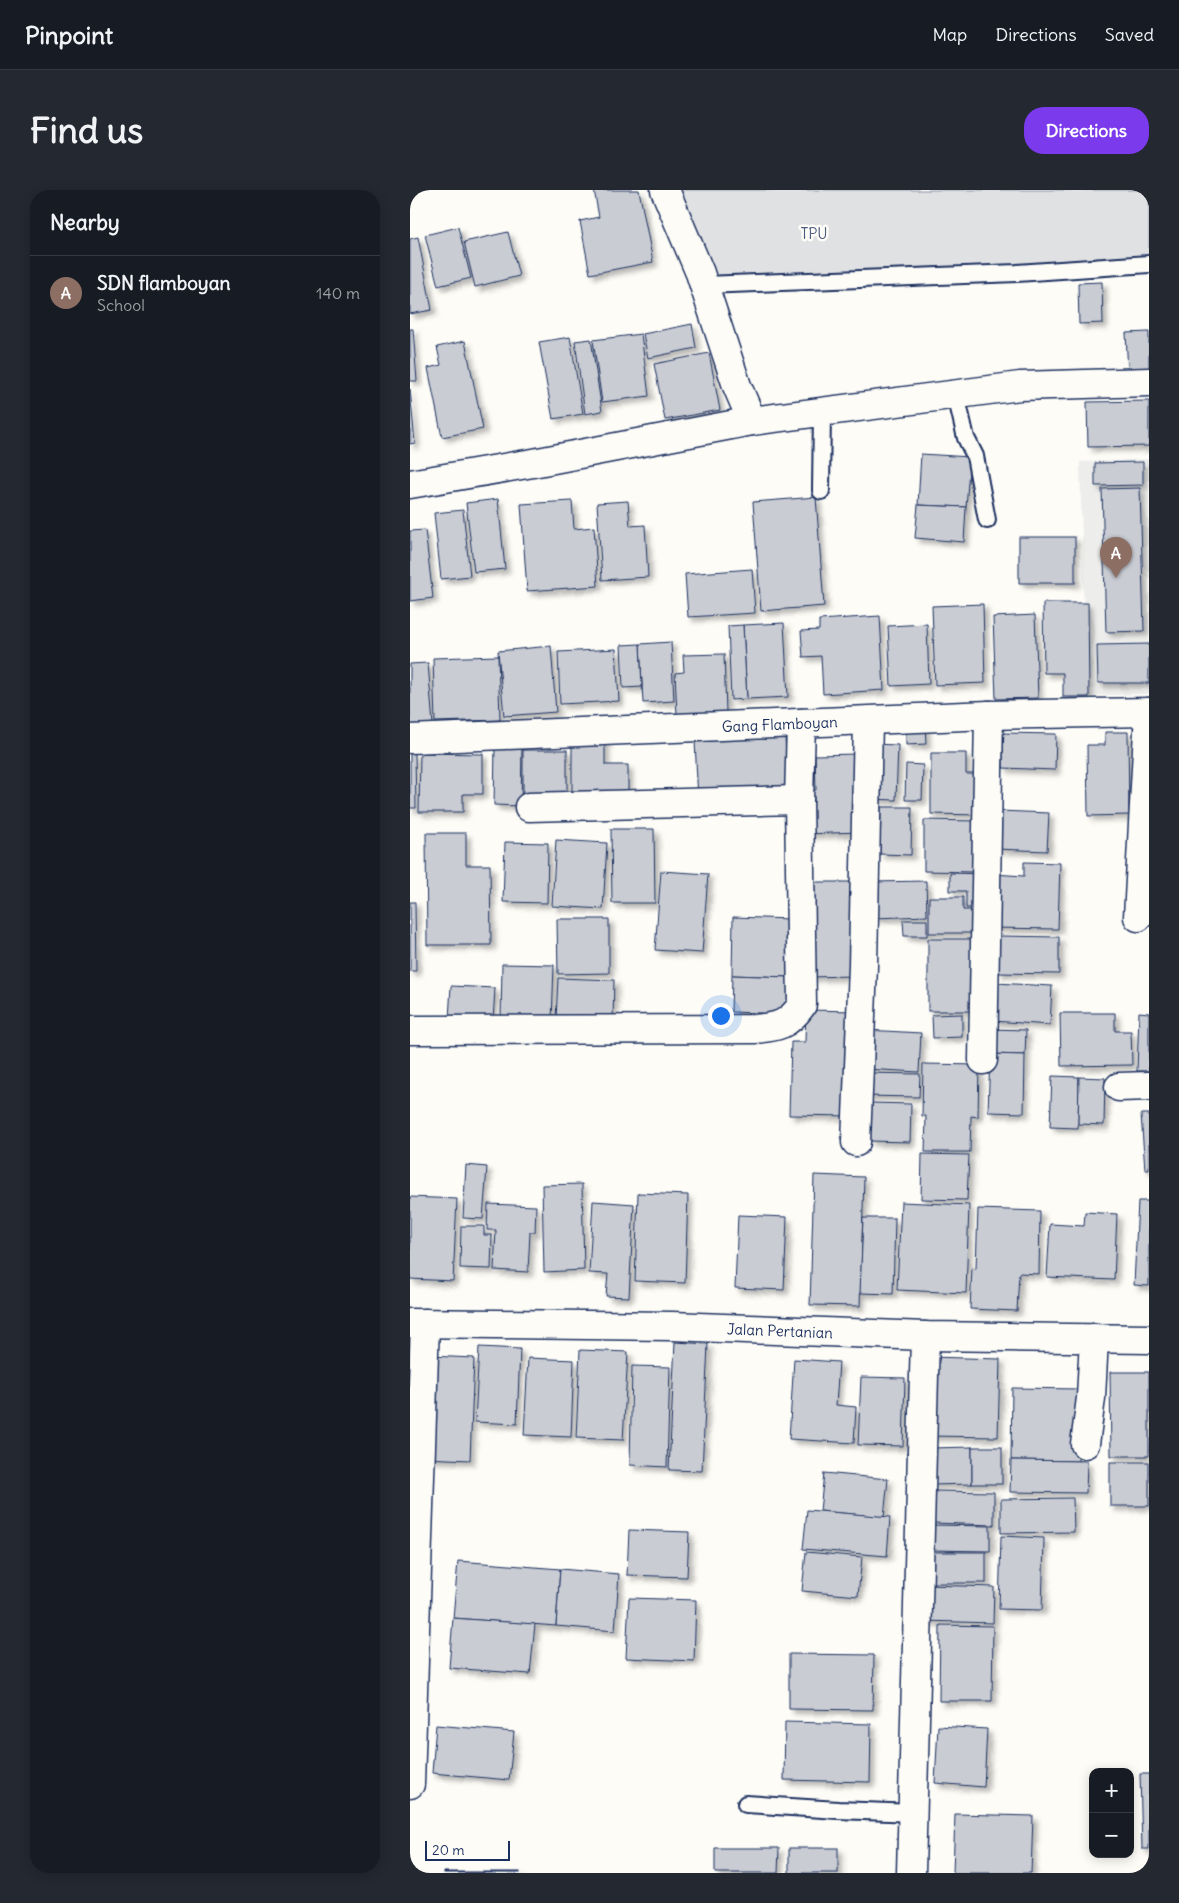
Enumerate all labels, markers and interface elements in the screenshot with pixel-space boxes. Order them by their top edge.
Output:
text: Pinpoint [25,20,113,50]
text: Map [932,23,967,46]
text: Directions [995,23,1077,46]
text: Saved [1105,23,1154,46]
button: Directions [1024,107,1149,154]
text: Find us [30,108,143,152]
text: Nearby [50,209,120,236]
park label: TPU [800,224,828,243]
text: SDN flamboyan [97,271,230,295]
text: A [61,283,71,303]
text: 140 m [316,283,360,303]
text: School [97,295,145,315]
pin: A [1100,537,1132,578]
street label: Gang Flamboyan [721,712,838,736]
your location [708,1003,734,1029]
street label: Jalan Pertanian [727,1319,834,1342]
map controls [1089,1768,1134,1858]
button: + [1089,1768,1134,1813]
button: − [1089,1813,1134,1858]
scale bar [425,1838,510,1861]
text: 20 m [432,1841,465,1859]

